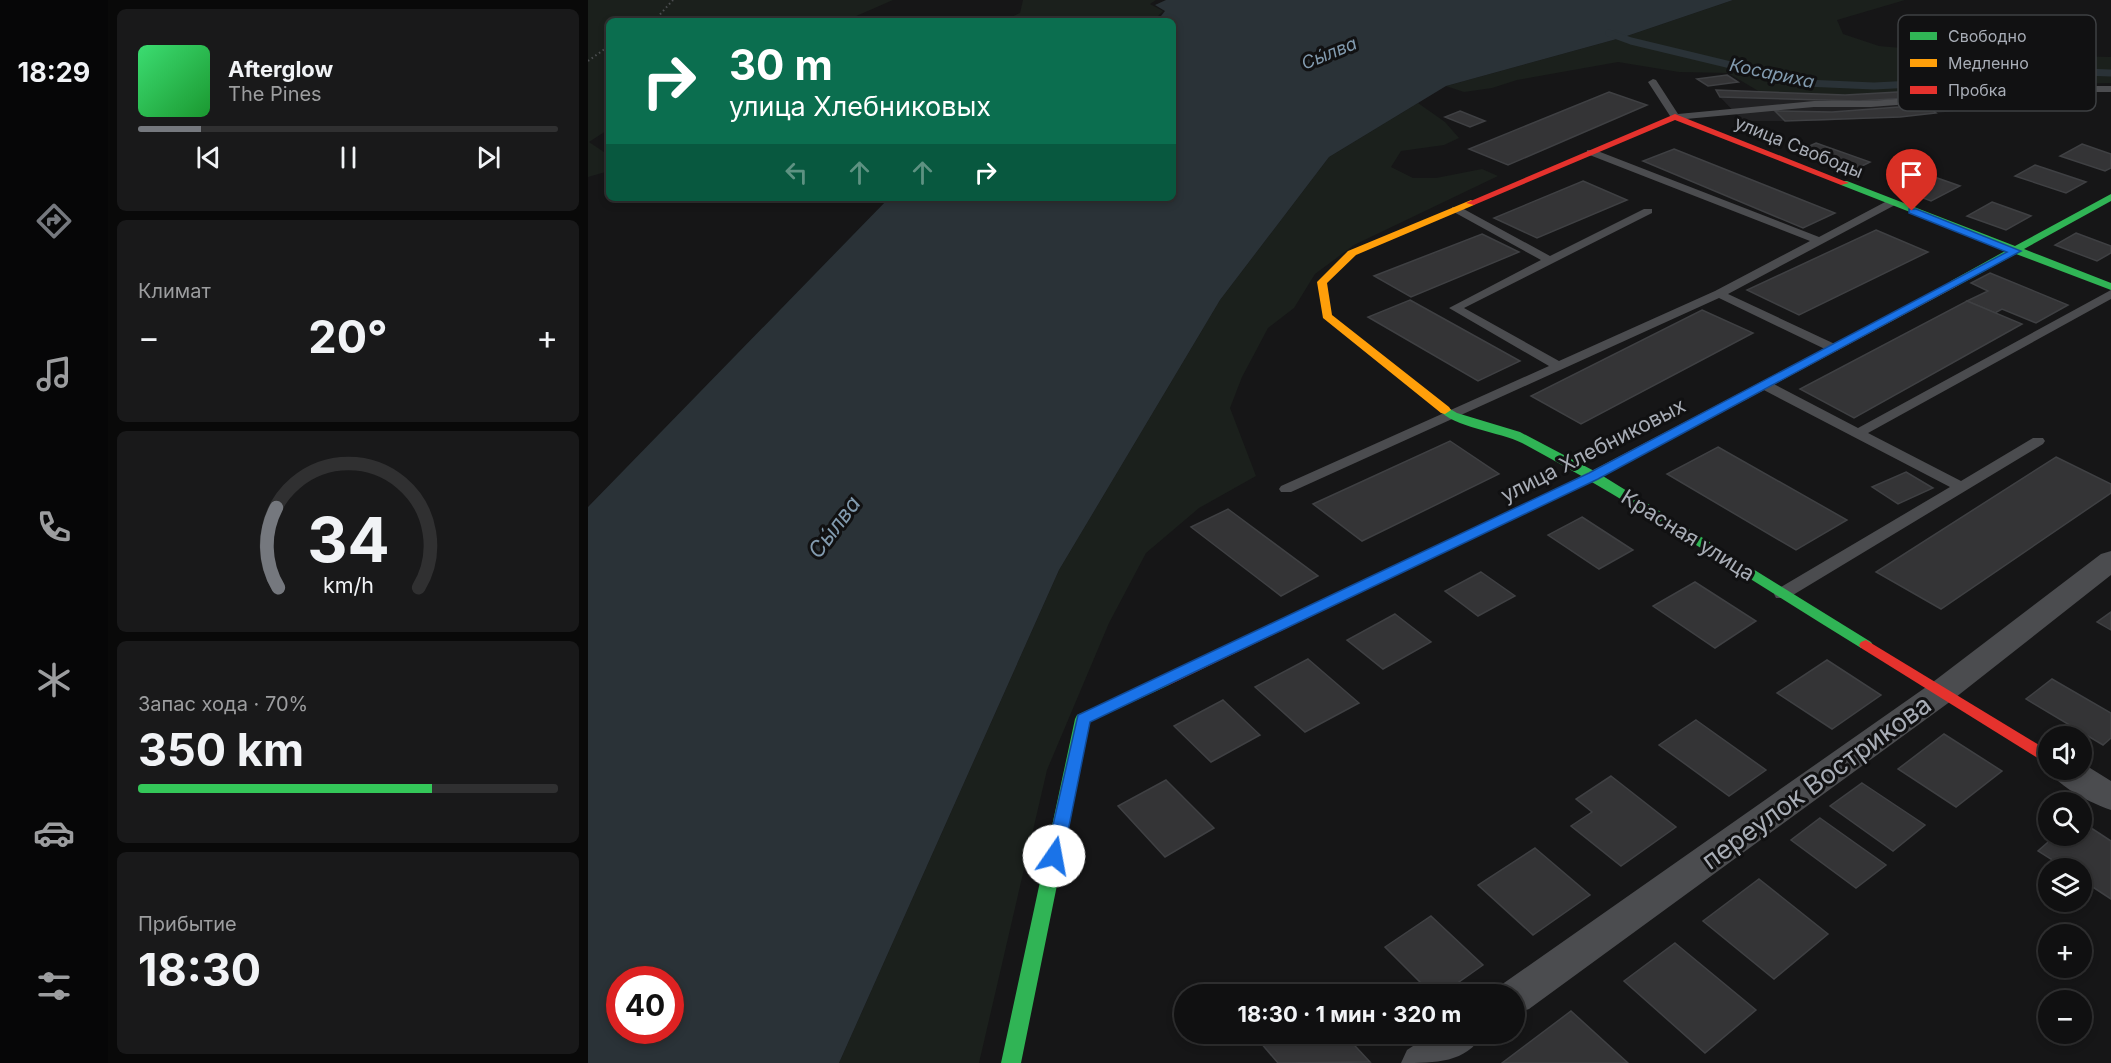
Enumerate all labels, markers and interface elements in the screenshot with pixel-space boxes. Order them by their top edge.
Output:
legend [1898,15,2096,111]
text: Свободно [1948,26,2027,46]
water label: Сы́лва [1298,32,1360,74]
text: 30 m [729,39,833,90]
icon: right [630,42,708,120]
text: Медленно [1948,53,2029,73]
water label: Косариха [1728,54,1816,92]
text: 18:29 [18,56,90,89]
text: Afterglow [228,56,333,82]
text: Пробка [1948,80,2006,100]
text: The Pines [228,82,322,106]
text: улица Хлебниковых [729,90,991,123]
street label: улица Свободы [1732,112,1866,182]
icon: previous [192,141,225,174]
icon: pause [332,141,365,174]
icon: next [472,141,505,174]
pin [1886,149,1937,211]
icon: left [780,156,813,189]
icon: ahead [843,156,876,189]
icon: ahead [906,156,939,189]
icon: right [969,156,1002,189]
icon: arrive [1895,158,1928,191]
icon: directions [33,200,75,242]
text: Климат [138,279,211,303]
text: 20° [308,309,388,364]
text: − [138,317,160,357]
text: + [536,317,558,357]
icon: music [33,353,75,395]
street label: улица Хлебниковых [1497,393,1689,507]
street label: Красная улица [1617,484,1759,586]
water label: Сы́лва [802,491,866,563]
text: 34 [307,503,389,578]
icon: phone [33,506,75,548]
text: km/h [323,573,373,599]
icon: climate [33,659,75,701]
street label: переулок Вострикова [1695,688,1937,876]
text: Запас хода · 70% [138,692,308,716]
text: 350 km [138,722,304,777]
map controls [2038,726,2092,1044]
button: sound [2038,726,2092,780]
button: search [2038,792,2092,846]
icon: car [33,812,75,854]
position arrow [1022,824,1086,888]
button: layers [2038,858,2092,912]
text: Прибытие [138,912,237,936]
button: + [2038,924,2092,978]
text: 18:30 [138,942,261,997]
icon: filters [33,965,75,1007]
speed limit sign: 40 [606,966,684,1044]
button: − [2038,990,2092,1044]
text: 18:30 · 1 мин · 320 m [1238,1001,1461,1027]

